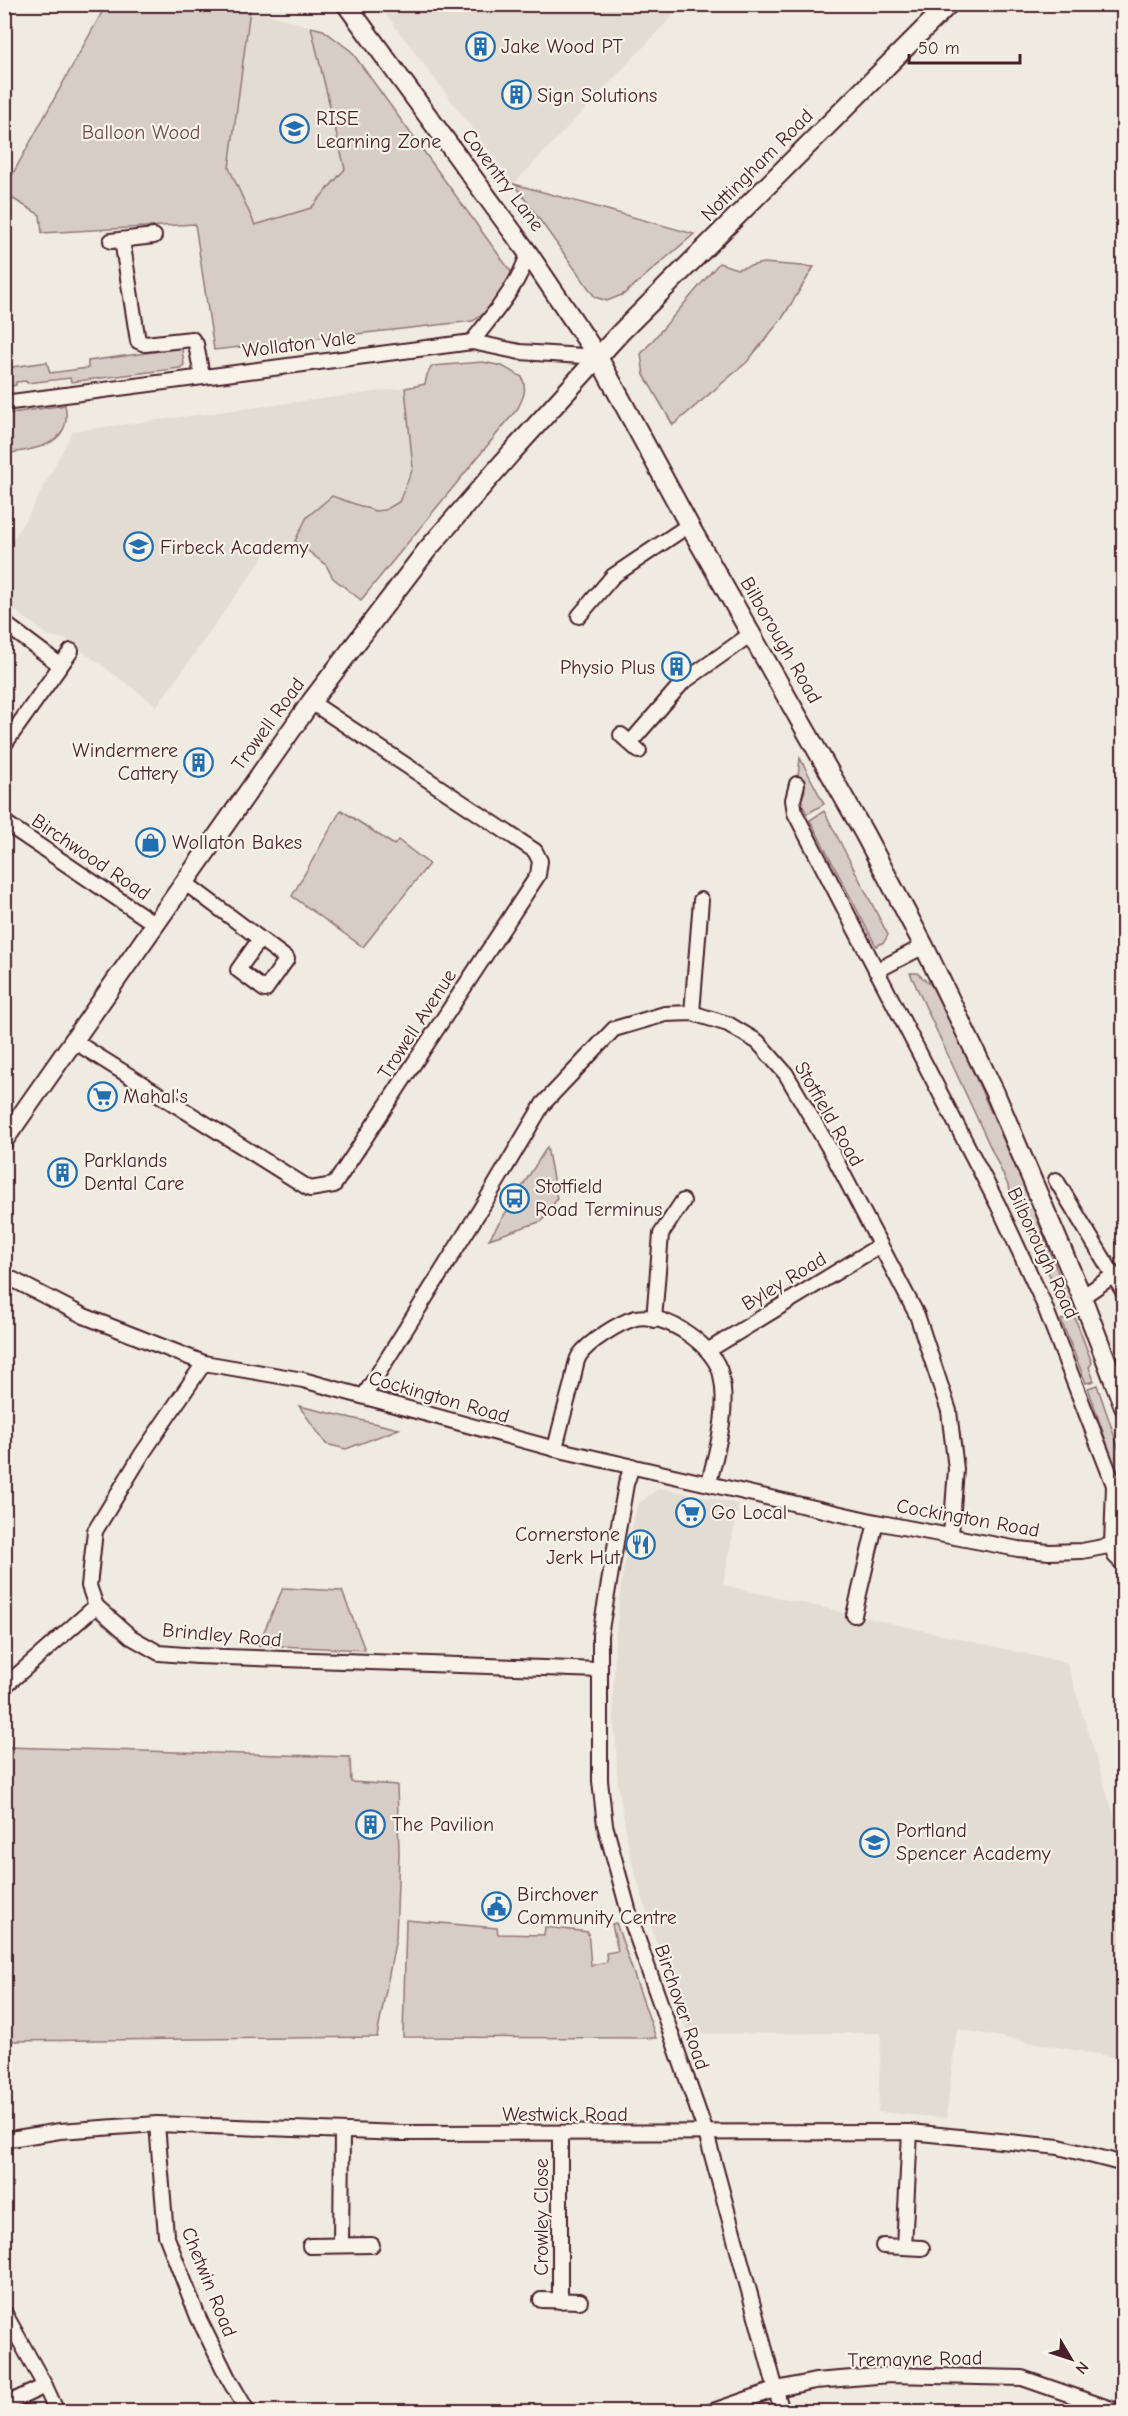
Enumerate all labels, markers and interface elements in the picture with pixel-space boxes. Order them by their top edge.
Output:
scale bar [909,27,1020,65]
building icon: Jake Wood PT [464,30,496,62]
place label: Jake Wood PT [501,35,624,58]
text: 50 m [918,38,960,59]
building icon: Sign Solutions [500,79,532,111]
place label: Sign Solutions [537,84,657,107]
street label: Nottingham Road [696,104,818,226]
place label: RISE Learning Zone [316,107,441,153]
school or university icon: RISE Learning Zone [279,113,311,145]
park label: Balloon Wood [82,121,200,144]
street label: Coventry Lane [457,124,549,236]
street label: Wollaton Vale [241,326,357,362]
school or university icon: Firbeck Academy [123,531,155,563]
place label: Firbeck Academy [160,536,308,559]
street label: Bilborough Road [735,573,827,707]
building icon: Physio Plus [660,651,692,683]
place label: Physio Plus [560,656,655,679]
street label: Trowell Road [227,673,309,775]
place label: Windermere Cattery [72,739,178,785]
building icon: Windermere Cattery [183,746,215,778]
street label: Birchwood Road [27,809,155,905]
shop icon: Wollaton Bakes [135,826,167,858]
place label: Wollaton Bakes [172,831,302,854]
street label: Trowell Avenue [373,965,461,1083]
street label: Stotfield Road [790,1057,868,1171]
supermarket icon: Mahal's [86,1080,118,1112]
place label: Mahal's [123,1085,188,1108]
place label: Parklands Dental Care [84,1149,184,1195]
building icon: Parklands Dental Care [47,1156,79,1188]
place label: Stotfield Road Terminus [535,1175,662,1221]
bus stop icon: Stotfield Road Terminus [498,1182,530,1214]
street label: Bilborough Road [1003,1184,1083,1322]
street label: Byley Road [738,1247,830,1315]
street label: Cockington Road [366,1366,512,1428]
street label: Cockington Road [895,1494,1041,1542]
supermarket icon: Go Local [674,1496,706,1528]
place label: Go Local [711,1501,787,1524]
place label: Cornerstone Jerk Hut [515,1523,621,1569]
restaurant icon: Cornerstone Jerk Hut [625,1529,657,1561]
street label: Brindley Road [161,1618,283,1652]
building icon: The Pavilion [355,1808,387,1840]
place label: The Pavilion [392,1813,494,1836]
place label: Portland Spencer Academy [896,1819,1051,1865]
school or university icon: Portland Spencer Academy [859,1826,891,1858]
place label: Birchover Community Centre [517,1883,677,1929]
public building icon: Birchover Community Centre [480,1890,512,1922]
street label: Birchover Road [650,1941,714,2073]
street label: Westwick Road [502,2103,628,2126]
street label: Crowley Close [530,2158,553,2276]
street label: Chetwin Road [177,2224,241,2340]
north arrow [1041,2329,1101,2389]
street label: Tremayne Road [847,2346,983,2372]
text: N [1072,2358,1092,2378]

